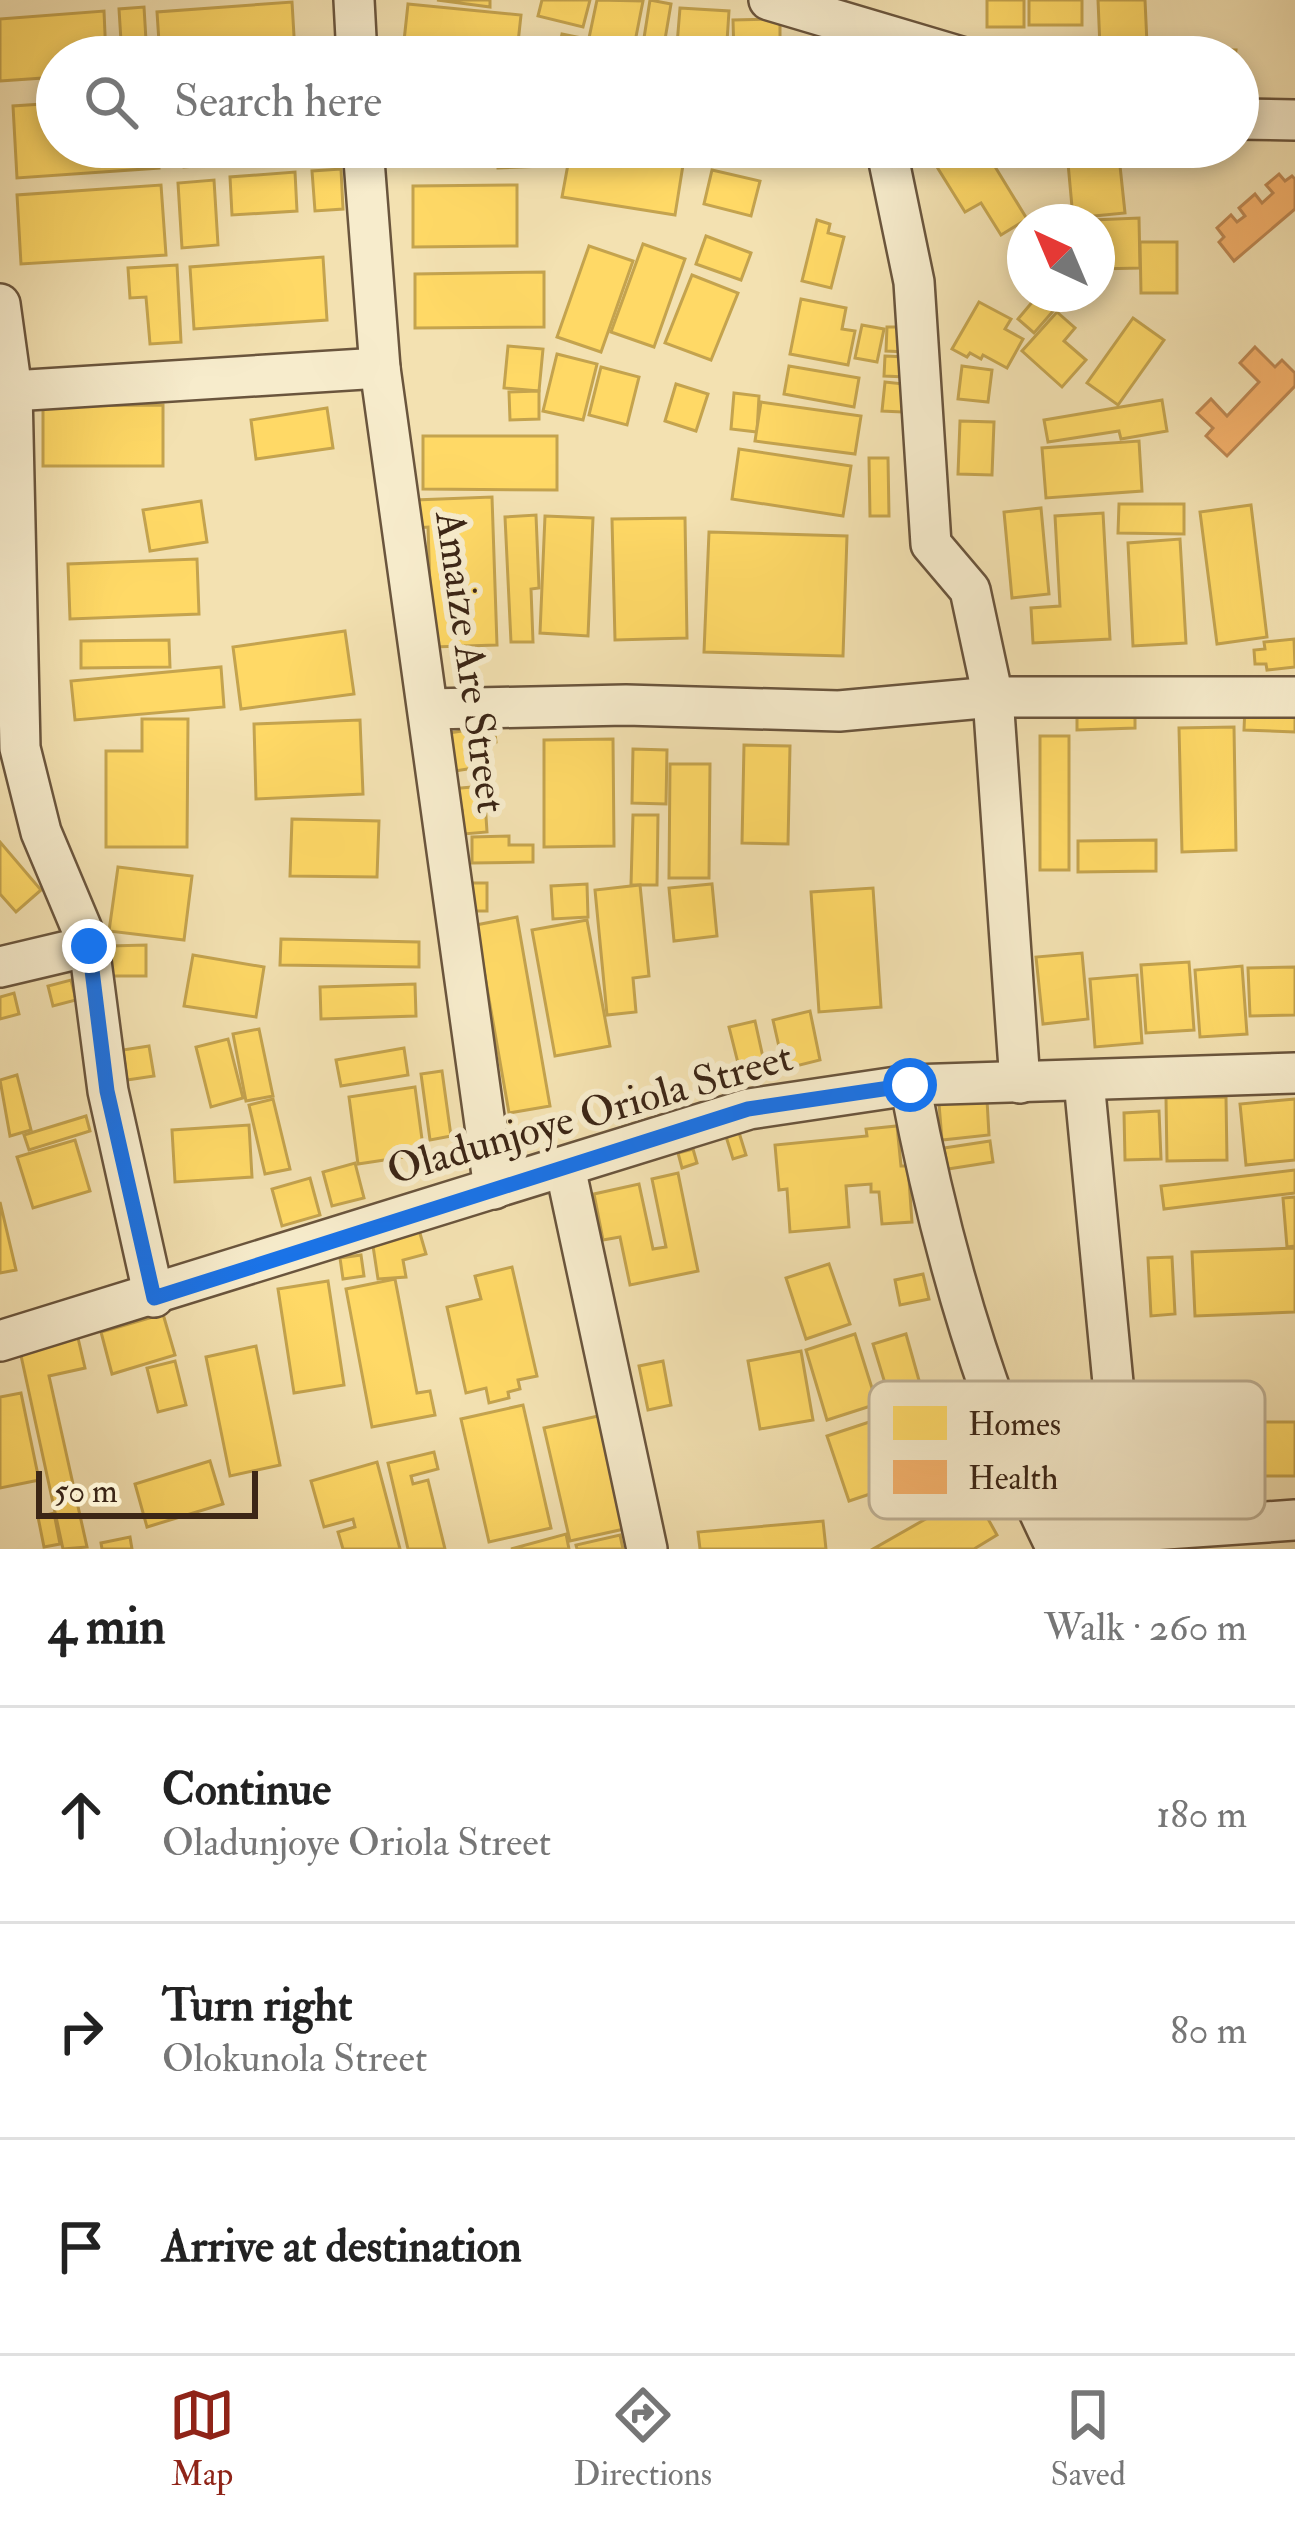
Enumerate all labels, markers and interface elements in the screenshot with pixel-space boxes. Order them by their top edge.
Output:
search box [36,36,1259,168]
icon: search [78,69,144,135]
text: Search here [174,74,382,130]
north arrow [1007,204,1115,312]
street label: Amaize Are Street [423,507,517,816]
route end [62,919,116,973]
street label: Oladunjoye Oriola Street [381,1031,799,1197]
route start [883,1058,937,1112]
legend [869,1381,1265,1519]
text: Homes [968,1404,1061,1445]
text: Health [968,1458,1058,1499]
scale bar [36,1465,258,1518]
text: 50 m [54,1471,118,1512]
text: 4 min [48,1595,166,1659]
text: Walk · 260 m [1044,1603,1247,1652]
text: Continue [162,1762,331,1818]
icon: ahead [48,1782,114,1848]
text: 180 m [1156,1790,1247,1839]
text: Oladunjoye Oriola Street [162,1818,551,1867]
text: Turn right [162,1978,352,2034]
icon: right [48,1998,114,2064]
text: 80 m [1170,2006,1247,2055]
text: Olokunola Street [162,2034,427,2083]
icon: arrive [48,2214,114,2280]
text: Arrive at destination [162,2219,522,2275]
tab: Map [169,2382,235,2495]
tab: Directions [574,2382,712,2495]
tab: Saved [1050,2382,1126,2495]

